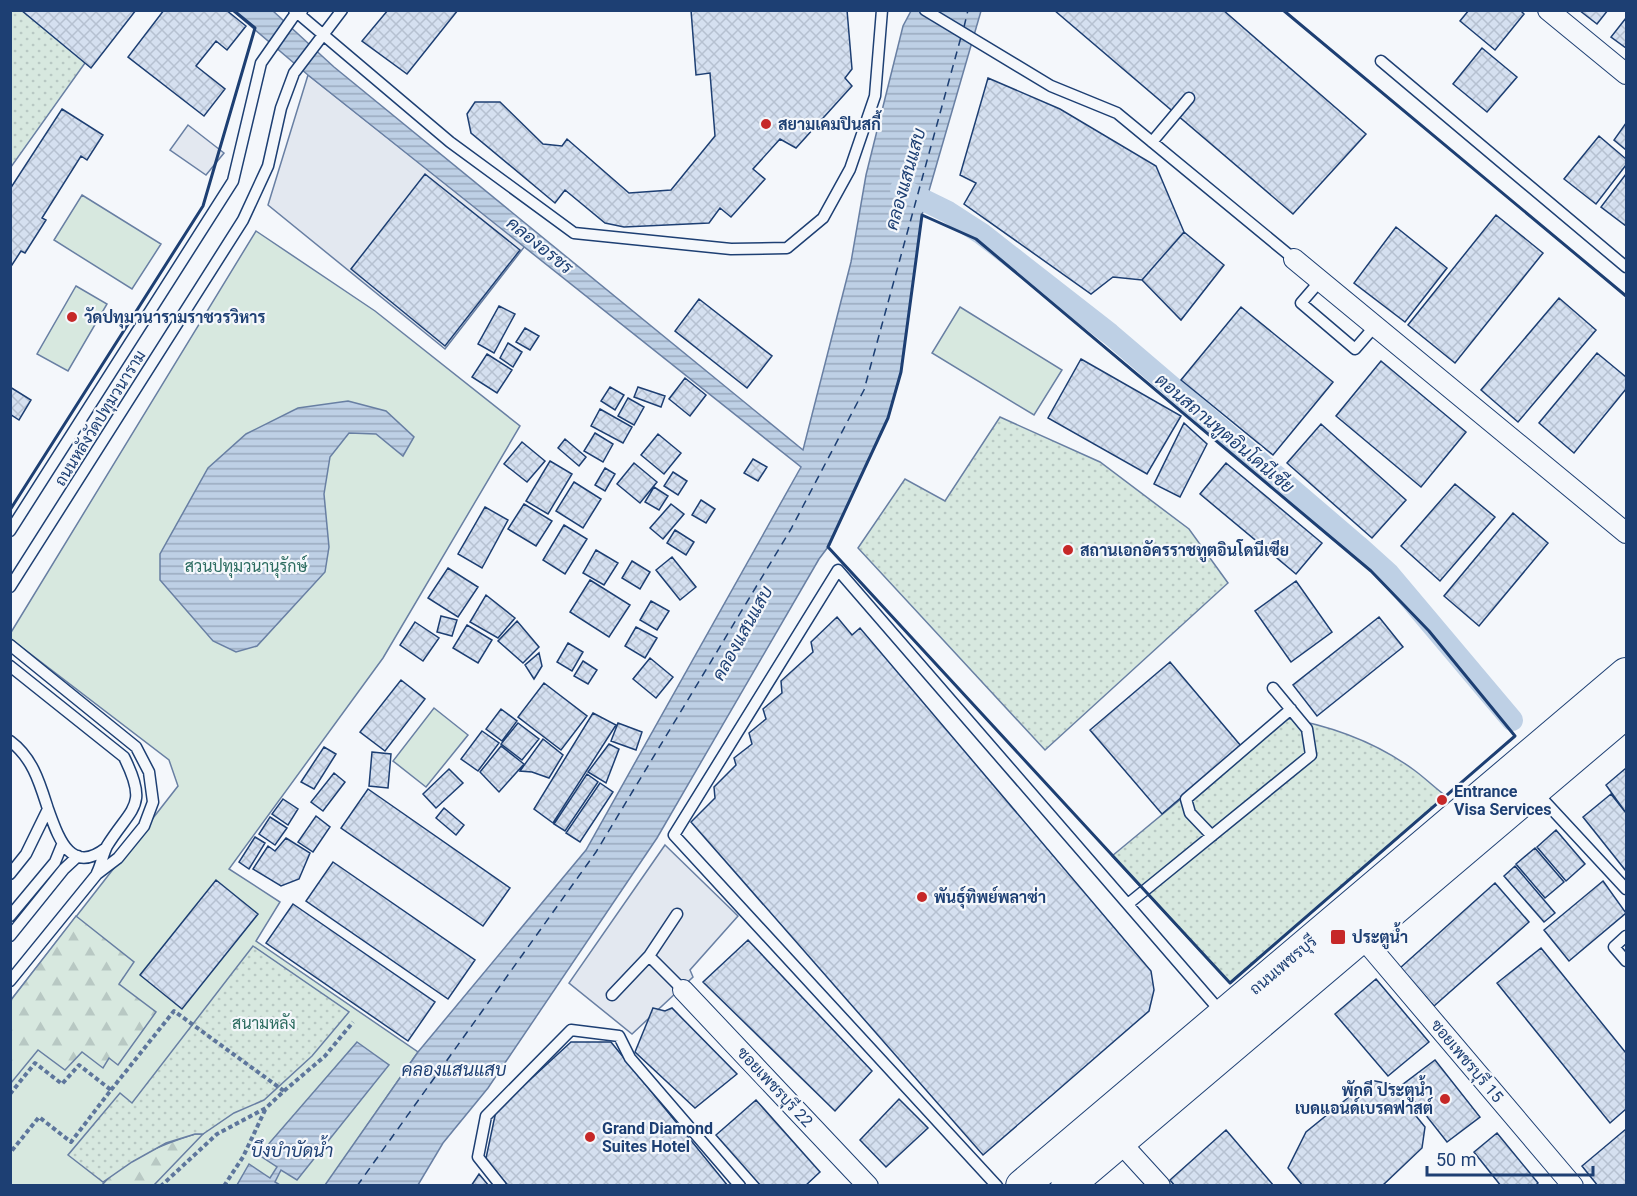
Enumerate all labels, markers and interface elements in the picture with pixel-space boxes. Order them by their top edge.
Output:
place label: สยามเคมปินสกี้ [778,110,882,134]
marker: สยามเคมปินสกี้ [759,117,773,131]
water label: คลองแสนแสบ [880,125,930,232]
water label: คลองอรชร [503,212,578,279]
place label: วัดปทุมวนารามราชวรวิหาร [84,307,265,329]
marker: วัดปทุมวนารามราชวรวิหาร [65,310,79,324]
street label: ถนนหลังวัดปทุมวนาราม [50,346,151,490]
water label: ตอนสถานทูตอินโดนีเซีย [1149,367,1300,500]
place label: สถานเอกอัครราชทูตอินโดนีเซีย [1080,539,1289,563]
marker: สถานเอกอัครราชทูตอินโดนีเซีย [1061,543,1075,557]
park label: สวนปทุมวนานุรักษ์ [185,554,307,578]
water label: คลองแสนแสบ [707,582,777,684]
place label: Entrance Visa Services [1454,782,1551,819]
marker: Entrance Visa Services [1435,793,1449,807]
place label: พันธุ์ทิพย์พลาซ่า [934,886,1046,909]
marker: พันธุ์ทิพย์พลาซ่า [915,890,929,904]
place label: ประตูน้ำ [1352,922,1408,950]
marker: ประตูน้ำ [1329,928,1347,946]
street label: ถนนเพชรบุรี [1244,930,1322,1000]
park label: สนามหลัง [232,1013,296,1033]
street label: ซอยเพชรบุรี 15 [1425,1014,1509,1108]
street label: ซอยเพชรบุรี 22 [732,1042,818,1132]
water label: คลองแสนแสบ [402,1059,507,1080]
place label: พักดี ประตูน้ำ เบดแอนด์เบรคฟาสต์ [1295,1075,1434,1118]
marker: พักดี ประตูน้ำ เบดแอนด์เบรคฟาสต์ [1438,1092,1452,1106]
place label: Grand Diamond Suites Hotel [602,1119,713,1156]
marker: Grand Diamond Suites Hotel [583,1130,597,1144]
water label: บึงบำบัดน้ำ [251,1135,334,1161]
scale bar [1427,1139,1594,1177]
text: 50 m [1436,1149,1476,1170]

